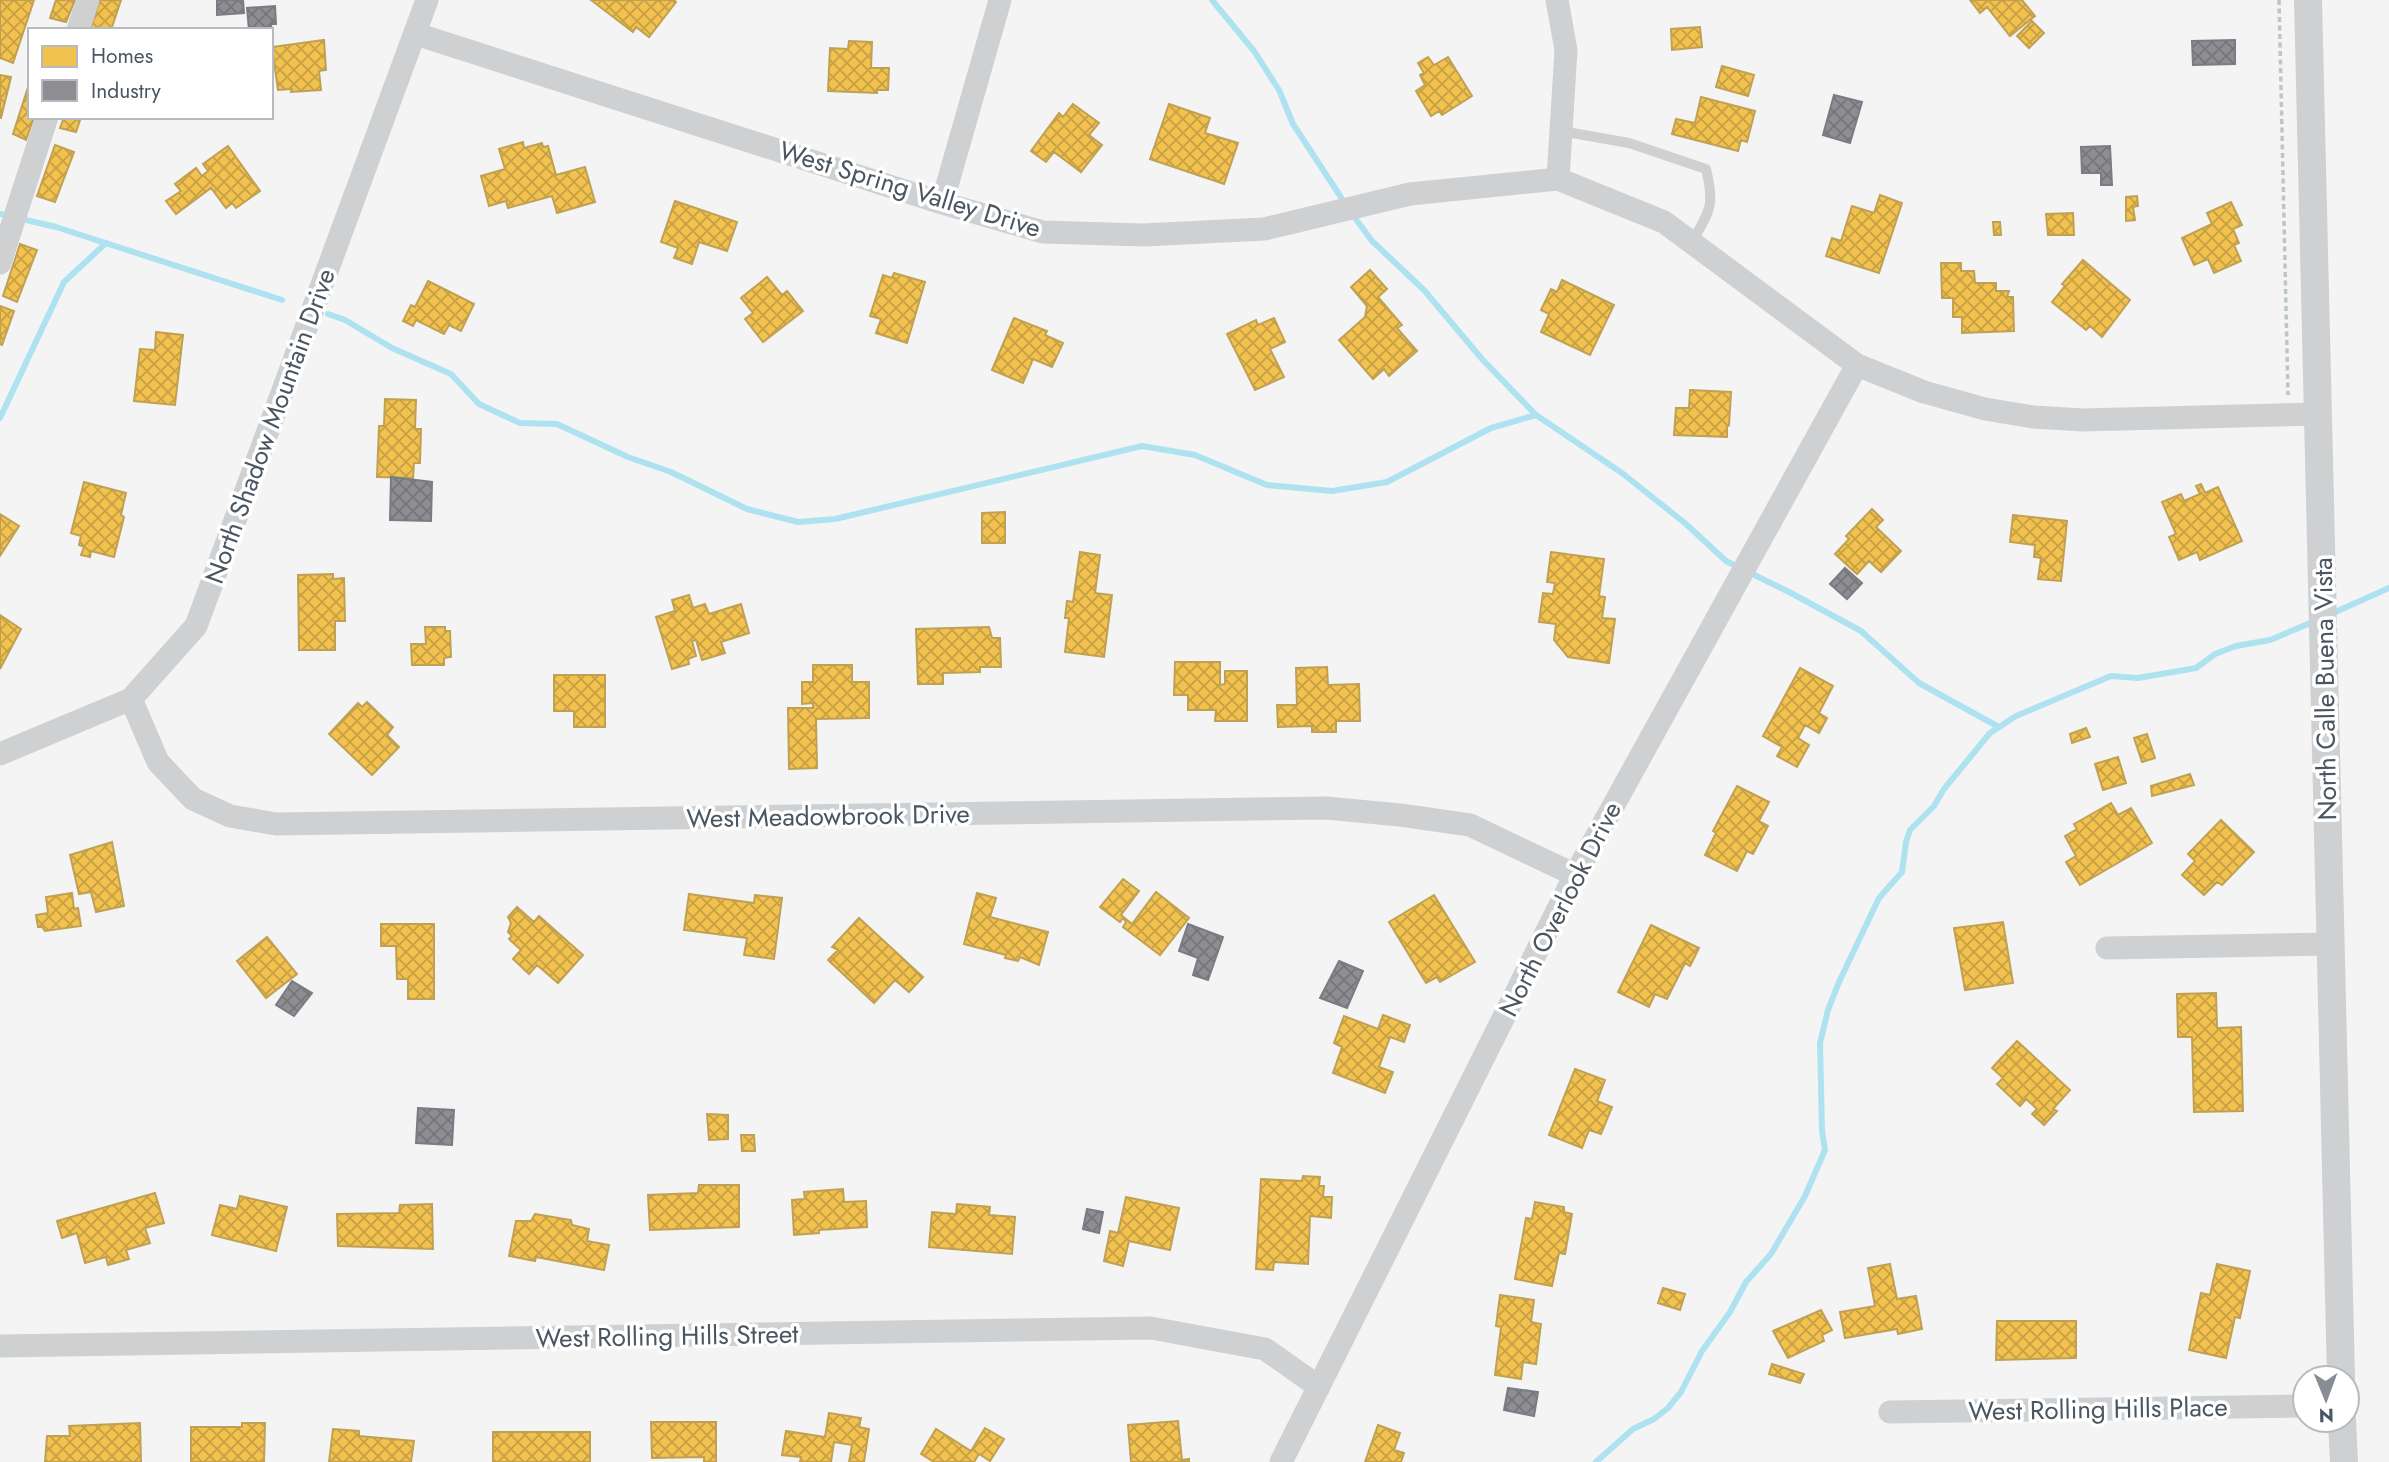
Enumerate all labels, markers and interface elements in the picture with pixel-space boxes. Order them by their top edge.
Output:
legend [28,28,273,119]
text: Homes [91,41,153,71]
text: Industry [91,76,162,106]
street label: West Spring Valley Drive [775,131,1045,247]
street label: North Shadow Mountain Drive [195,263,345,589]
street label: North Calle Buena Vista [2304,557,2346,821]
street label: West Meadowbrook Drive [686,795,970,837]
street label: North Overlook Drive [1489,795,1631,1023]
street label: West Rolling Hills Street [535,1315,800,1357]
north arrow [2291,1364,2361,1434]
street label: West Rolling Hills Place [1968,1388,2228,1430]
text: N [2319,1402,2334,1429]

